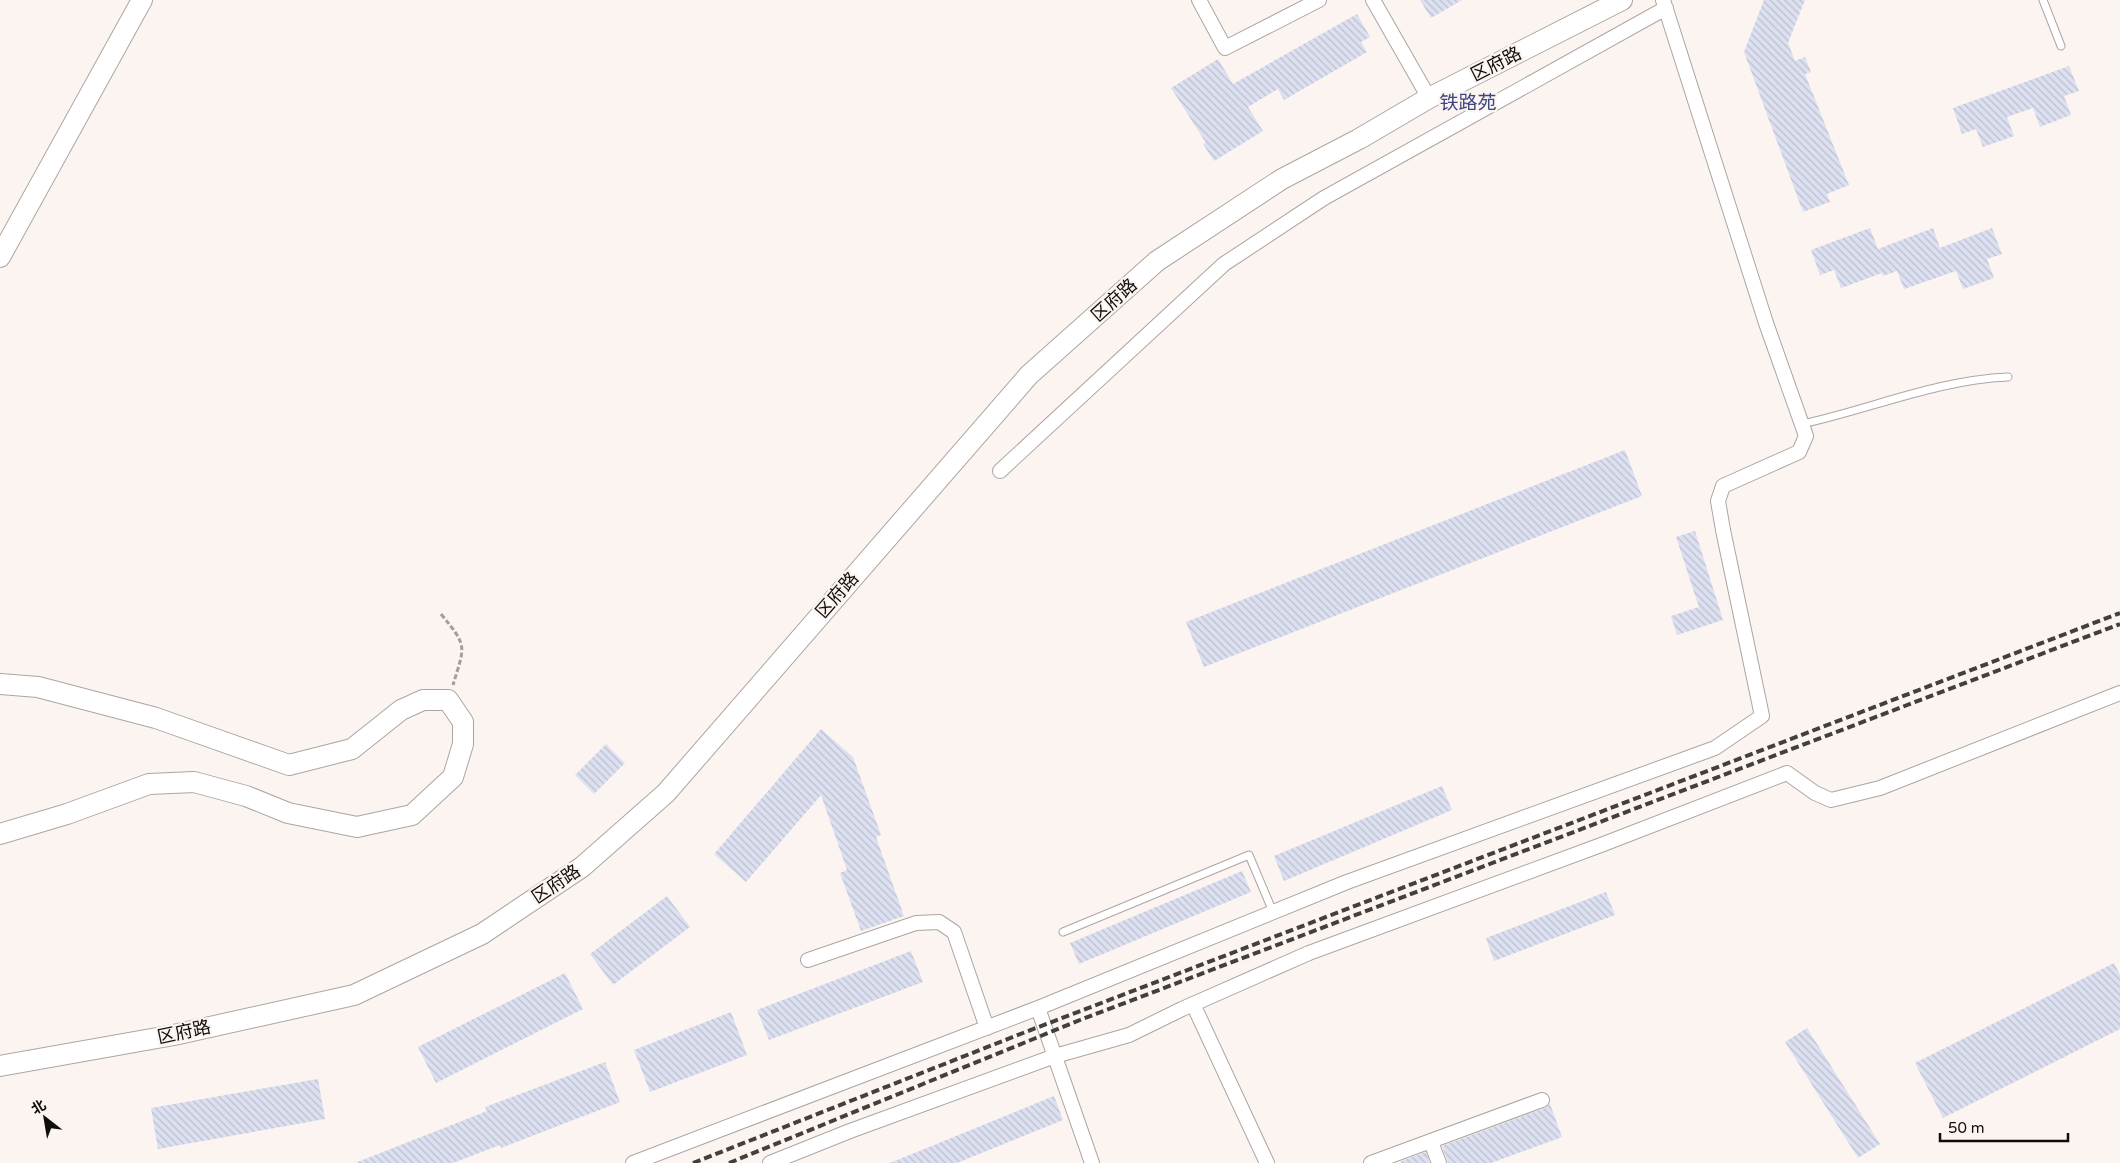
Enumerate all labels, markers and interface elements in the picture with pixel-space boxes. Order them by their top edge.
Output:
street label: 区府路 [1467,42,1525,86]
district label: 铁路苑 [1439,92,1497,114]
street label: 区府路 [1087,274,1141,326]
street label: 区府路 [811,567,863,623]
street label: 区府路 [527,860,585,908]
street label: 区府路 [155,1016,213,1048]
north arrow [20,1093,70,1143]
text: 北 [28,1096,49,1118]
scale bar [1940,1110,2068,1142]
text: 50 m [1948,1119,1985,1137]

